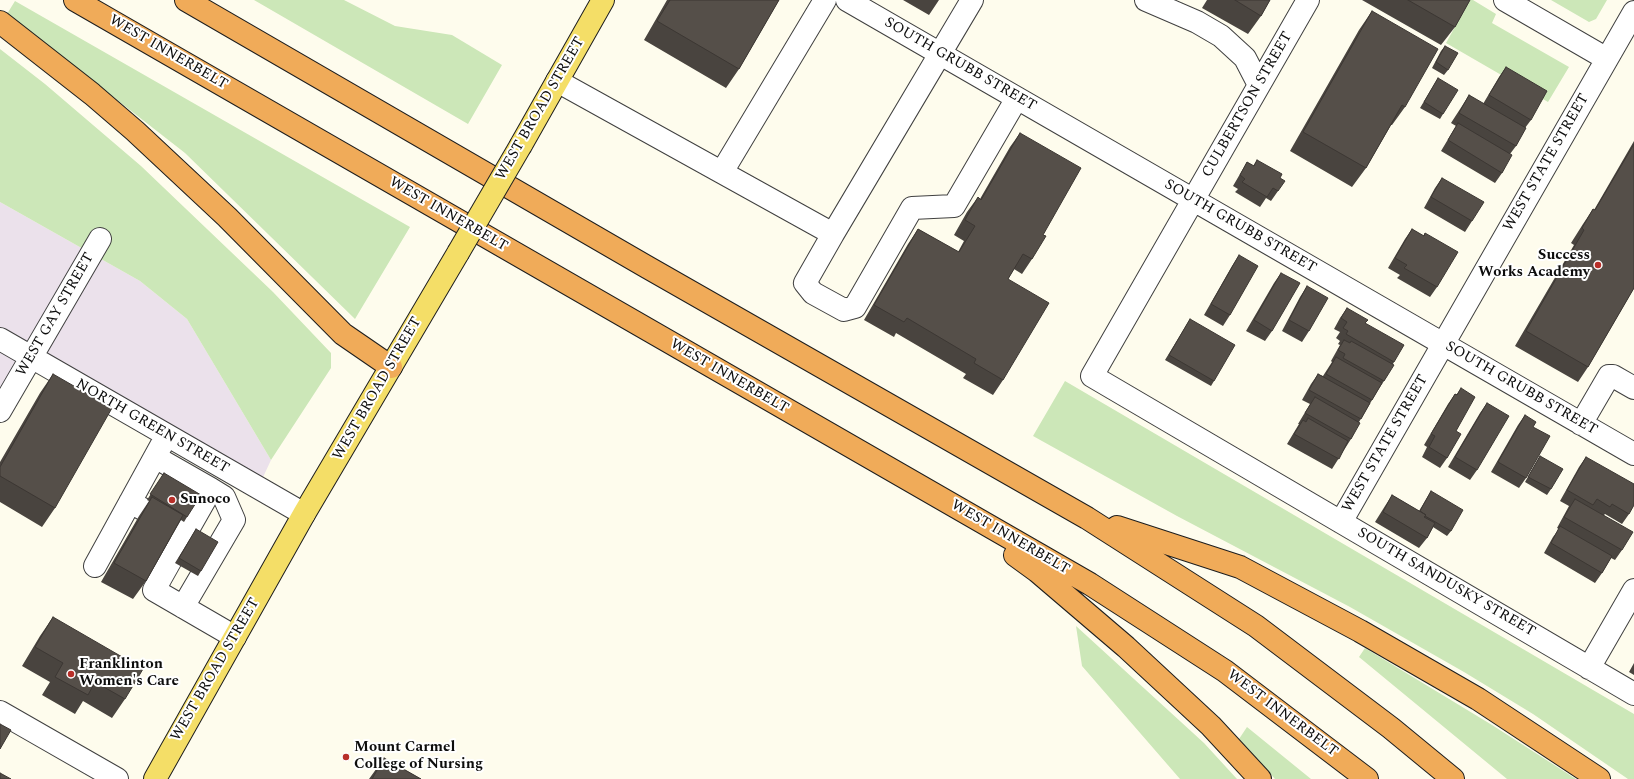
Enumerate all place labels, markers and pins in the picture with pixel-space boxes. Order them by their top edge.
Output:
place label: Success Works Academy [1478,247,1590,282]
marker: Success Works Academy [1593,260,1603,270]
place label: Sunoco [180,491,230,509]
marker: Sunoco [167,495,177,505]
place label: Franklinton Women's Care [79,656,179,691]
marker: Franklinton Women's Care [66,669,76,679]
place label: Mount Carmel College of Nursing [354,739,483,774]
marker: Mount Carmel College of Nursing [341,752,351,762]

